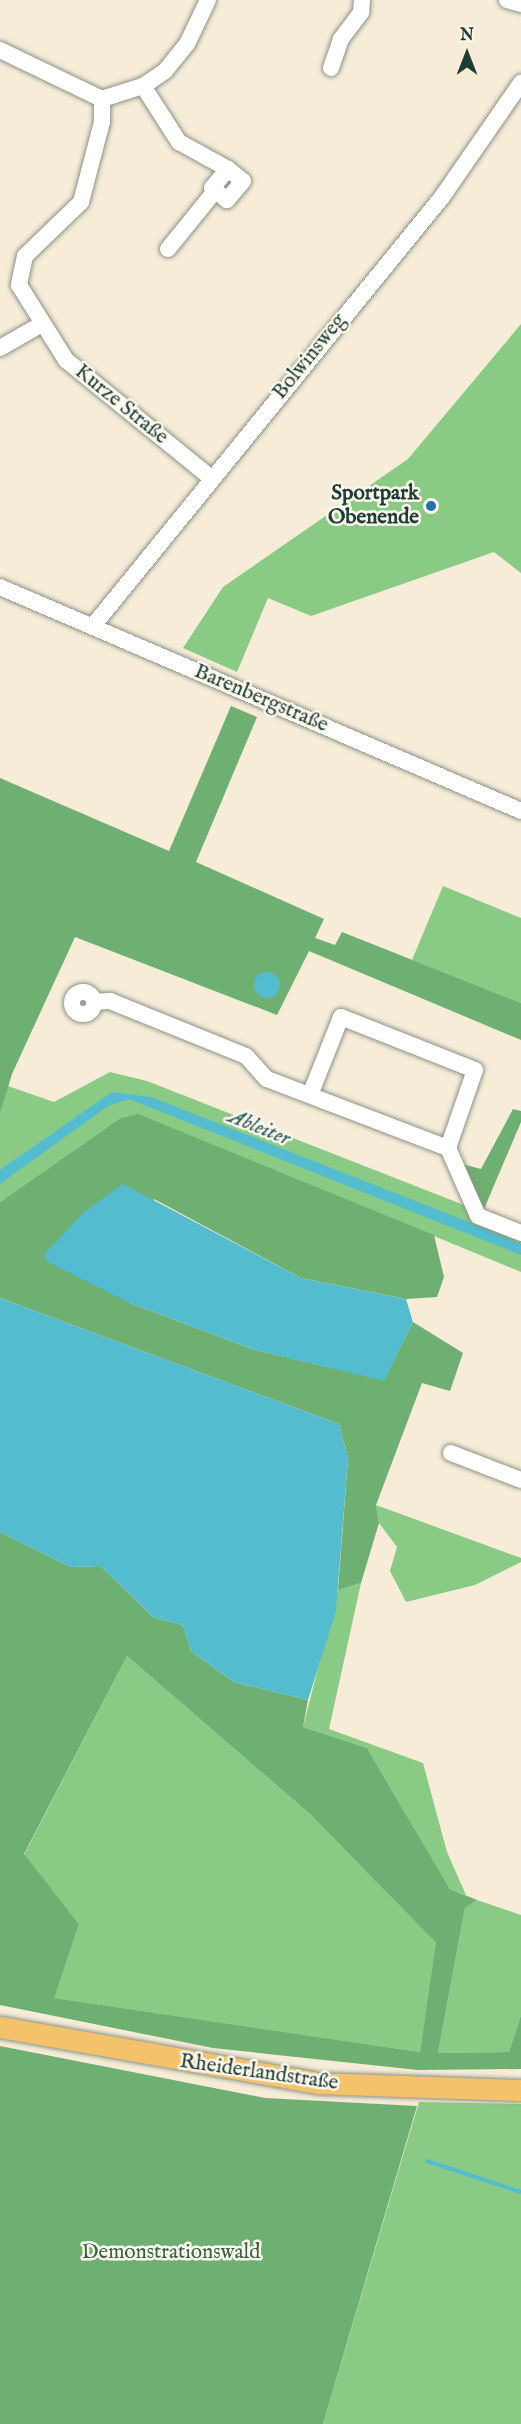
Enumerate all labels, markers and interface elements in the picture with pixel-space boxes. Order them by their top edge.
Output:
north arrow [437,24,497,84]
text: N [460,26,474,46]
street label: Bolwinsweg [268,309,352,405]
street label: Kurze Straße [69,360,173,450]
place label: Sportpark Obenende [328,481,419,531]
marker: Sportpark Obenende [424,499,438,513]
street label: Barenbergstraße [190,659,332,739]
water label: Ableiter [224,1104,294,1152]
street label: Rheiderlandstraße [178,2049,340,2097]
park label: Demonstrationswald [82,2240,260,2266]

